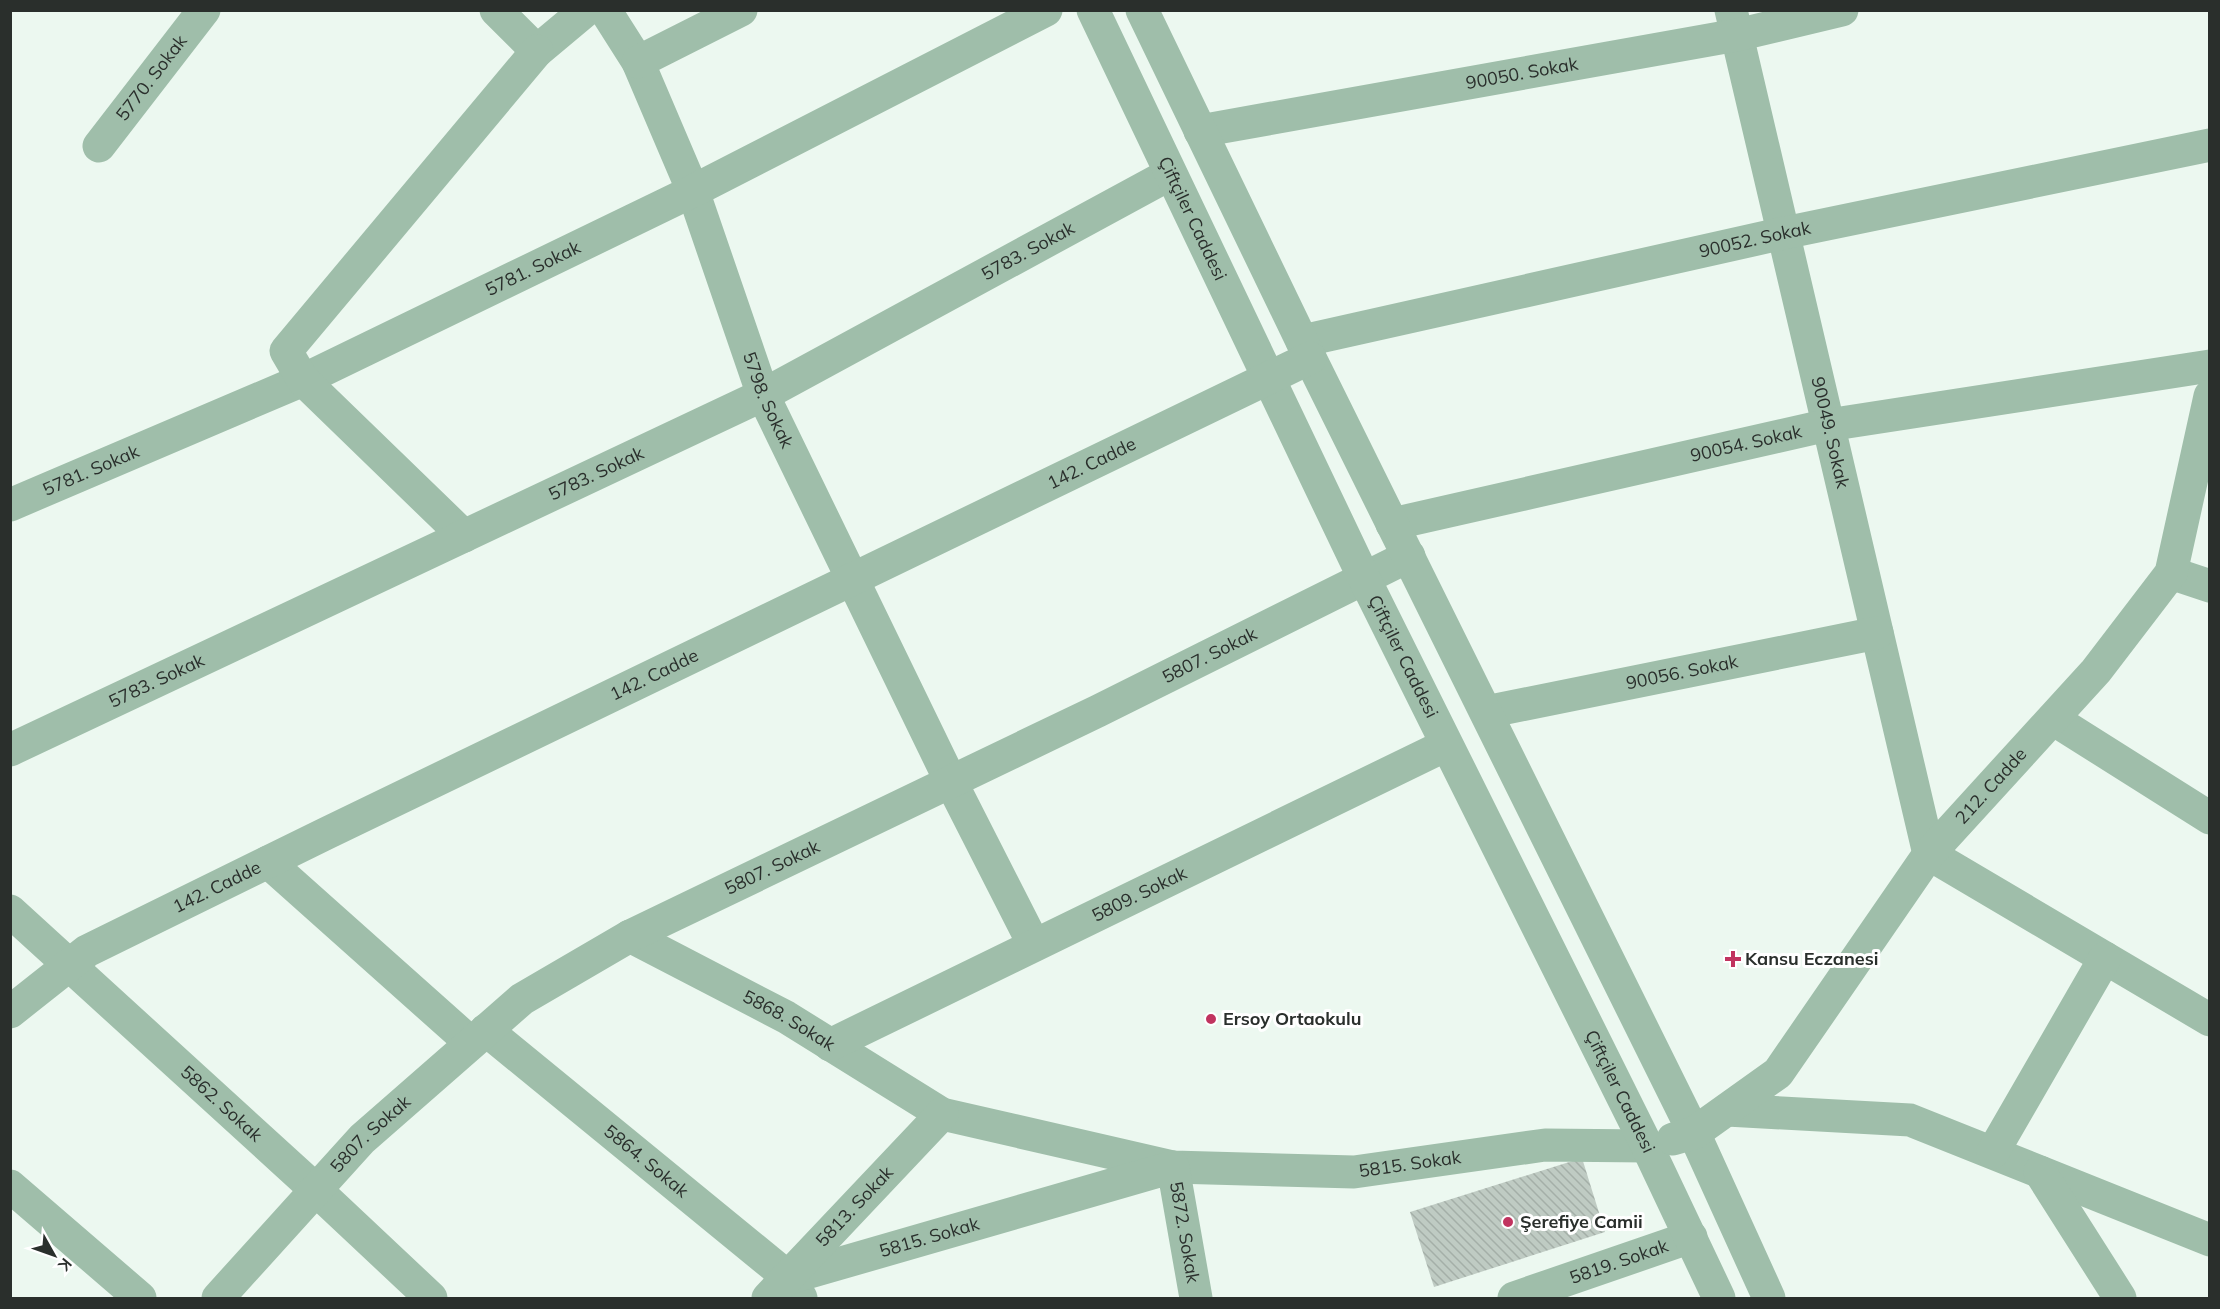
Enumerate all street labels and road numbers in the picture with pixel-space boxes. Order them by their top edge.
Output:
street label: 5770. Sokak [111,29,192,125]
street label: 90050. Sokak [1464,52,1580,94]
street label: Çiftçiler Caddesi [1154,153,1232,284]
street label: 5783. Sokak [977,216,1079,285]
street label: 90052. Sokak [1697,216,1813,263]
street label: 5781. Sokak [481,235,585,301]
street label: 5798. Sokak [738,349,799,453]
street label: 90049. Sokak [1806,374,1855,491]
street label: 90054. Sokak [1688,419,1805,467]
street label: 142. Cadde [1044,432,1140,494]
street label: 5781. Sokak [39,439,143,501]
street label: 5783. Sokak [544,441,648,506]
street label: Çiftçiler Caddesi [1363,591,1444,722]
street label: 5807. Sokak [1158,621,1261,688]
street label: 142. Cadde [606,643,702,706]
street label: 5783. Sokak [105,648,208,713]
street label: 90056. Sokak [1624,649,1741,694]
street label: 212. Cadde [1950,743,2031,829]
street label: 5807. Sokak [721,834,824,900]
street label: 142. Cadde [169,855,265,918]
street label: 5809. Sokak [1088,861,1191,927]
street label: 5868. Sokak [739,985,840,1056]
street label: Çiftçiler Caddesi [1580,1026,1661,1156]
street label: 5862. Sokak [176,1060,268,1147]
street label: 5807. Sokak [325,1089,416,1177]
street label: 5864. Sokak [599,1119,694,1203]
street label: 5815. Sokak [1357,1145,1463,1182]
street label: 5813. Sokak [811,1160,898,1251]
street label: 5872. Sokak [1165,1180,1205,1286]
street label: 5815. Sokak [877,1211,982,1262]
street label: 5819. Sokak [1566,1233,1672,1289]

